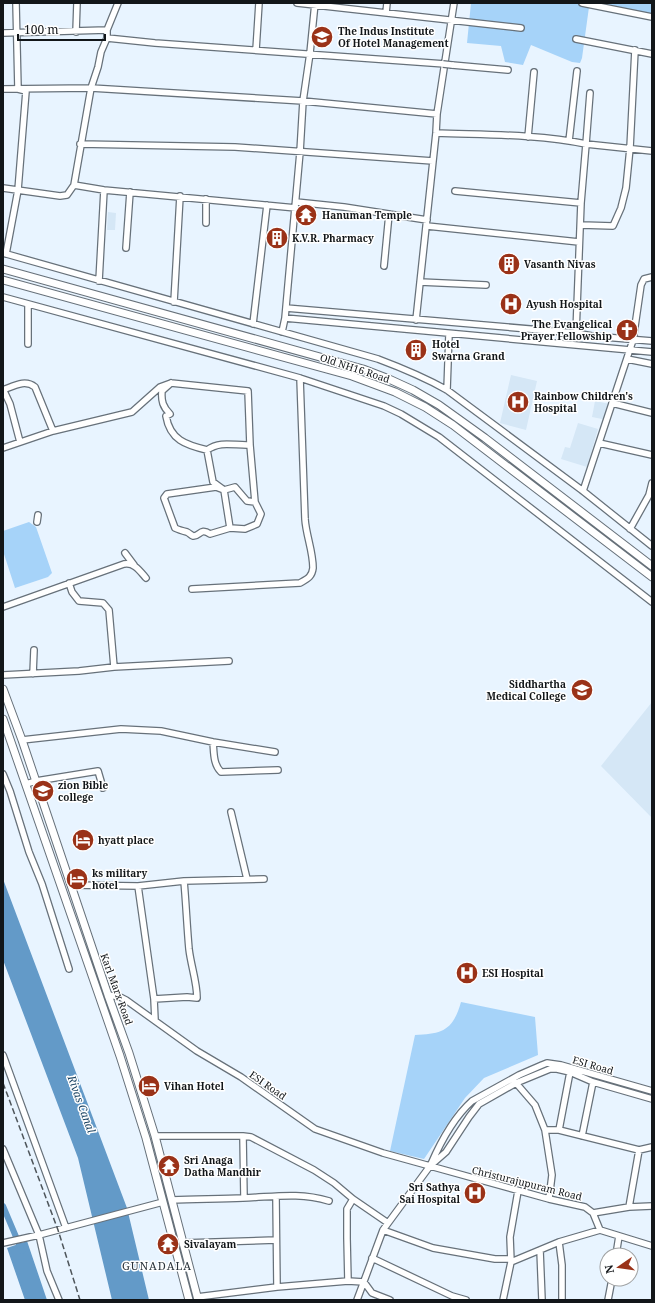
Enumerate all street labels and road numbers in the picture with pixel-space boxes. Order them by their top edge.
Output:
street label: Old NH16 Road [318,350,392,386]
street label: Karl Marx Road [98,951,136,1027]
street label: ESI Road [571,1052,615,1078]
street label: ESI Road [247,1067,289,1103]
street label: Christurajupuram Road [470,1163,584,1203]

